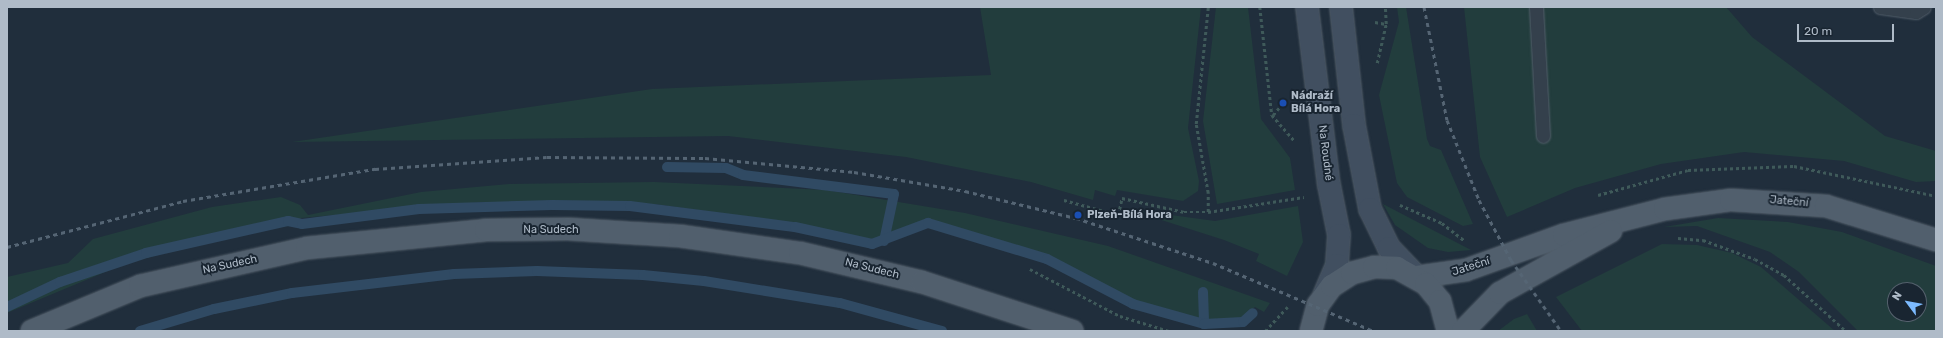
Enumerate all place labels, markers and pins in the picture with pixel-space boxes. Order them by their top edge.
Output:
place label: Nádraží Bílá Hora [1291,90,1340,116]
marker: Nádraží Bílá Hora [1278,98,1288,108]
place label: Plzeň-Bílá Hora [1087,208,1172,222]
marker: Plzeň-Bílá Hora [1072,209,1084,221]

